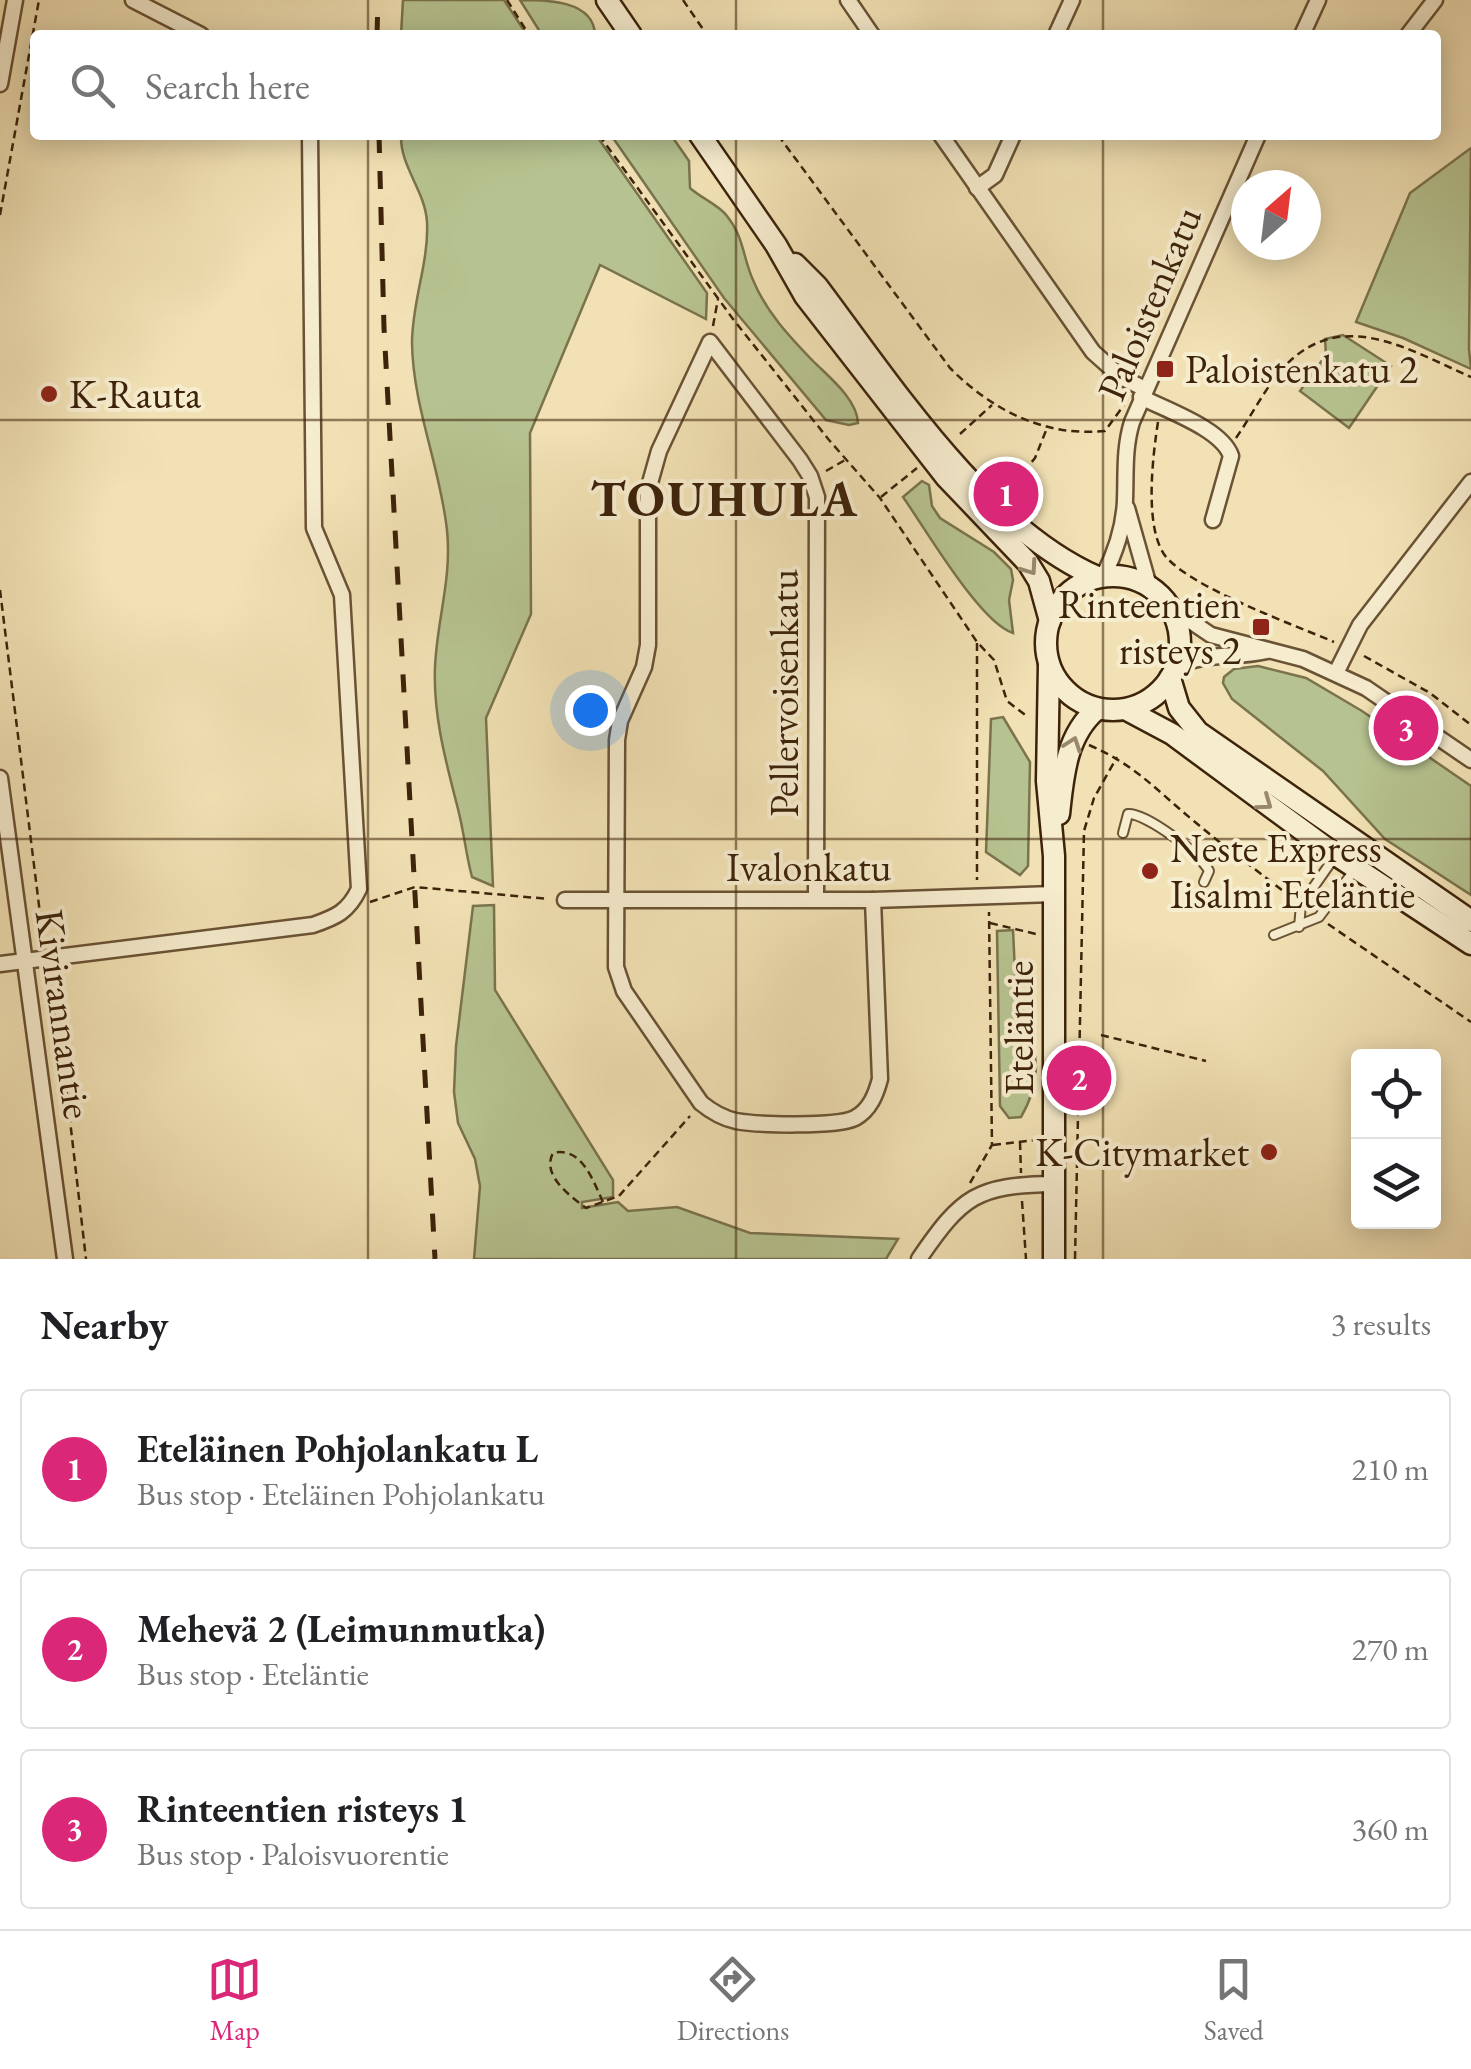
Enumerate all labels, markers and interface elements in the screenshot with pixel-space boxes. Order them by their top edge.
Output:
search box [30,30,1441,140]
icon: search [65,58,120,113]
text: Search here [145,61,310,110]
north arrow [1231,170,1321,260]
street label: Paloistenkatu [1085,198,1213,408]
place label: Paloistenkatu 2 [1185,343,1418,395]
marker: Paloistenkatu 2 [1154,358,1176,380]
place label: K-Rauta [69,368,201,420]
marker: K-Rauta [38,383,60,405]
pin: 1 [974,456,1038,532]
district label: TOUHULA [590,466,860,531]
one-way arrow [1018,557,1036,576]
street label: Pellervoisenkatu [758,569,810,817]
place label: Rinteentien risteys 2 [1058,578,1241,676]
marker: Rinteentien risteys 2 [1250,616,1272,638]
your location [565,685,616,736]
pin: 3 [1374,690,1438,766]
one-way arrow [1062,737,1082,754]
one-way arrow [1254,791,1272,809]
place label: Neste Express Iisalmi Eteläntie [1170,822,1415,920]
street label: Ivalonkatu [726,841,892,893]
marker: Neste Express Iisalmi Eteläntie [1139,860,1161,882]
street label: Kivirannantie [24,906,104,1122]
street label: Eteläntie [993,961,1045,1095]
pin: 2 [1046,1040,1112,1116]
map controls [1351,1049,1441,1229]
button: locate [1351,1049,1441,1139]
place label: K-Citymarket [1035,1126,1249,1178]
button: layers [1351,1139,1441,1229]
marker: K-Citymarket [1258,1141,1280,1163]
text: Nearby [40,1297,169,1352]
text: 3 results [1331,1303,1431,1345]
text: Eteläinen Pohjolankatu L [137,1424,538,1473]
text: 1 [66,1448,83,1490]
text: 210 m [1352,1448,1429,1490]
text: Bus stop · Eteläinen Pohjolankatu [137,1473,545,1515]
text: Mehevä 2 (Leimunmutka) [137,1604,545,1653]
text: 2 [66,1628,83,1670]
text: 270 m [1352,1628,1429,1670]
text: Bus stop · Eteläntie [137,1653,369,1695]
text: Rinteentien risteys 1 [137,1784,468,1833]
text: 3 [66,1808,83,1850]
text: 360 m [1352,1808,1429,1850]
text: Bus stop · Paloisvuorentie [137,1833,449,1875]
tab: Map [207,1952,262,2048]
tab: Directions [677,1952,789,2048]
tab: Saved [1204,1952,1264,2048]

